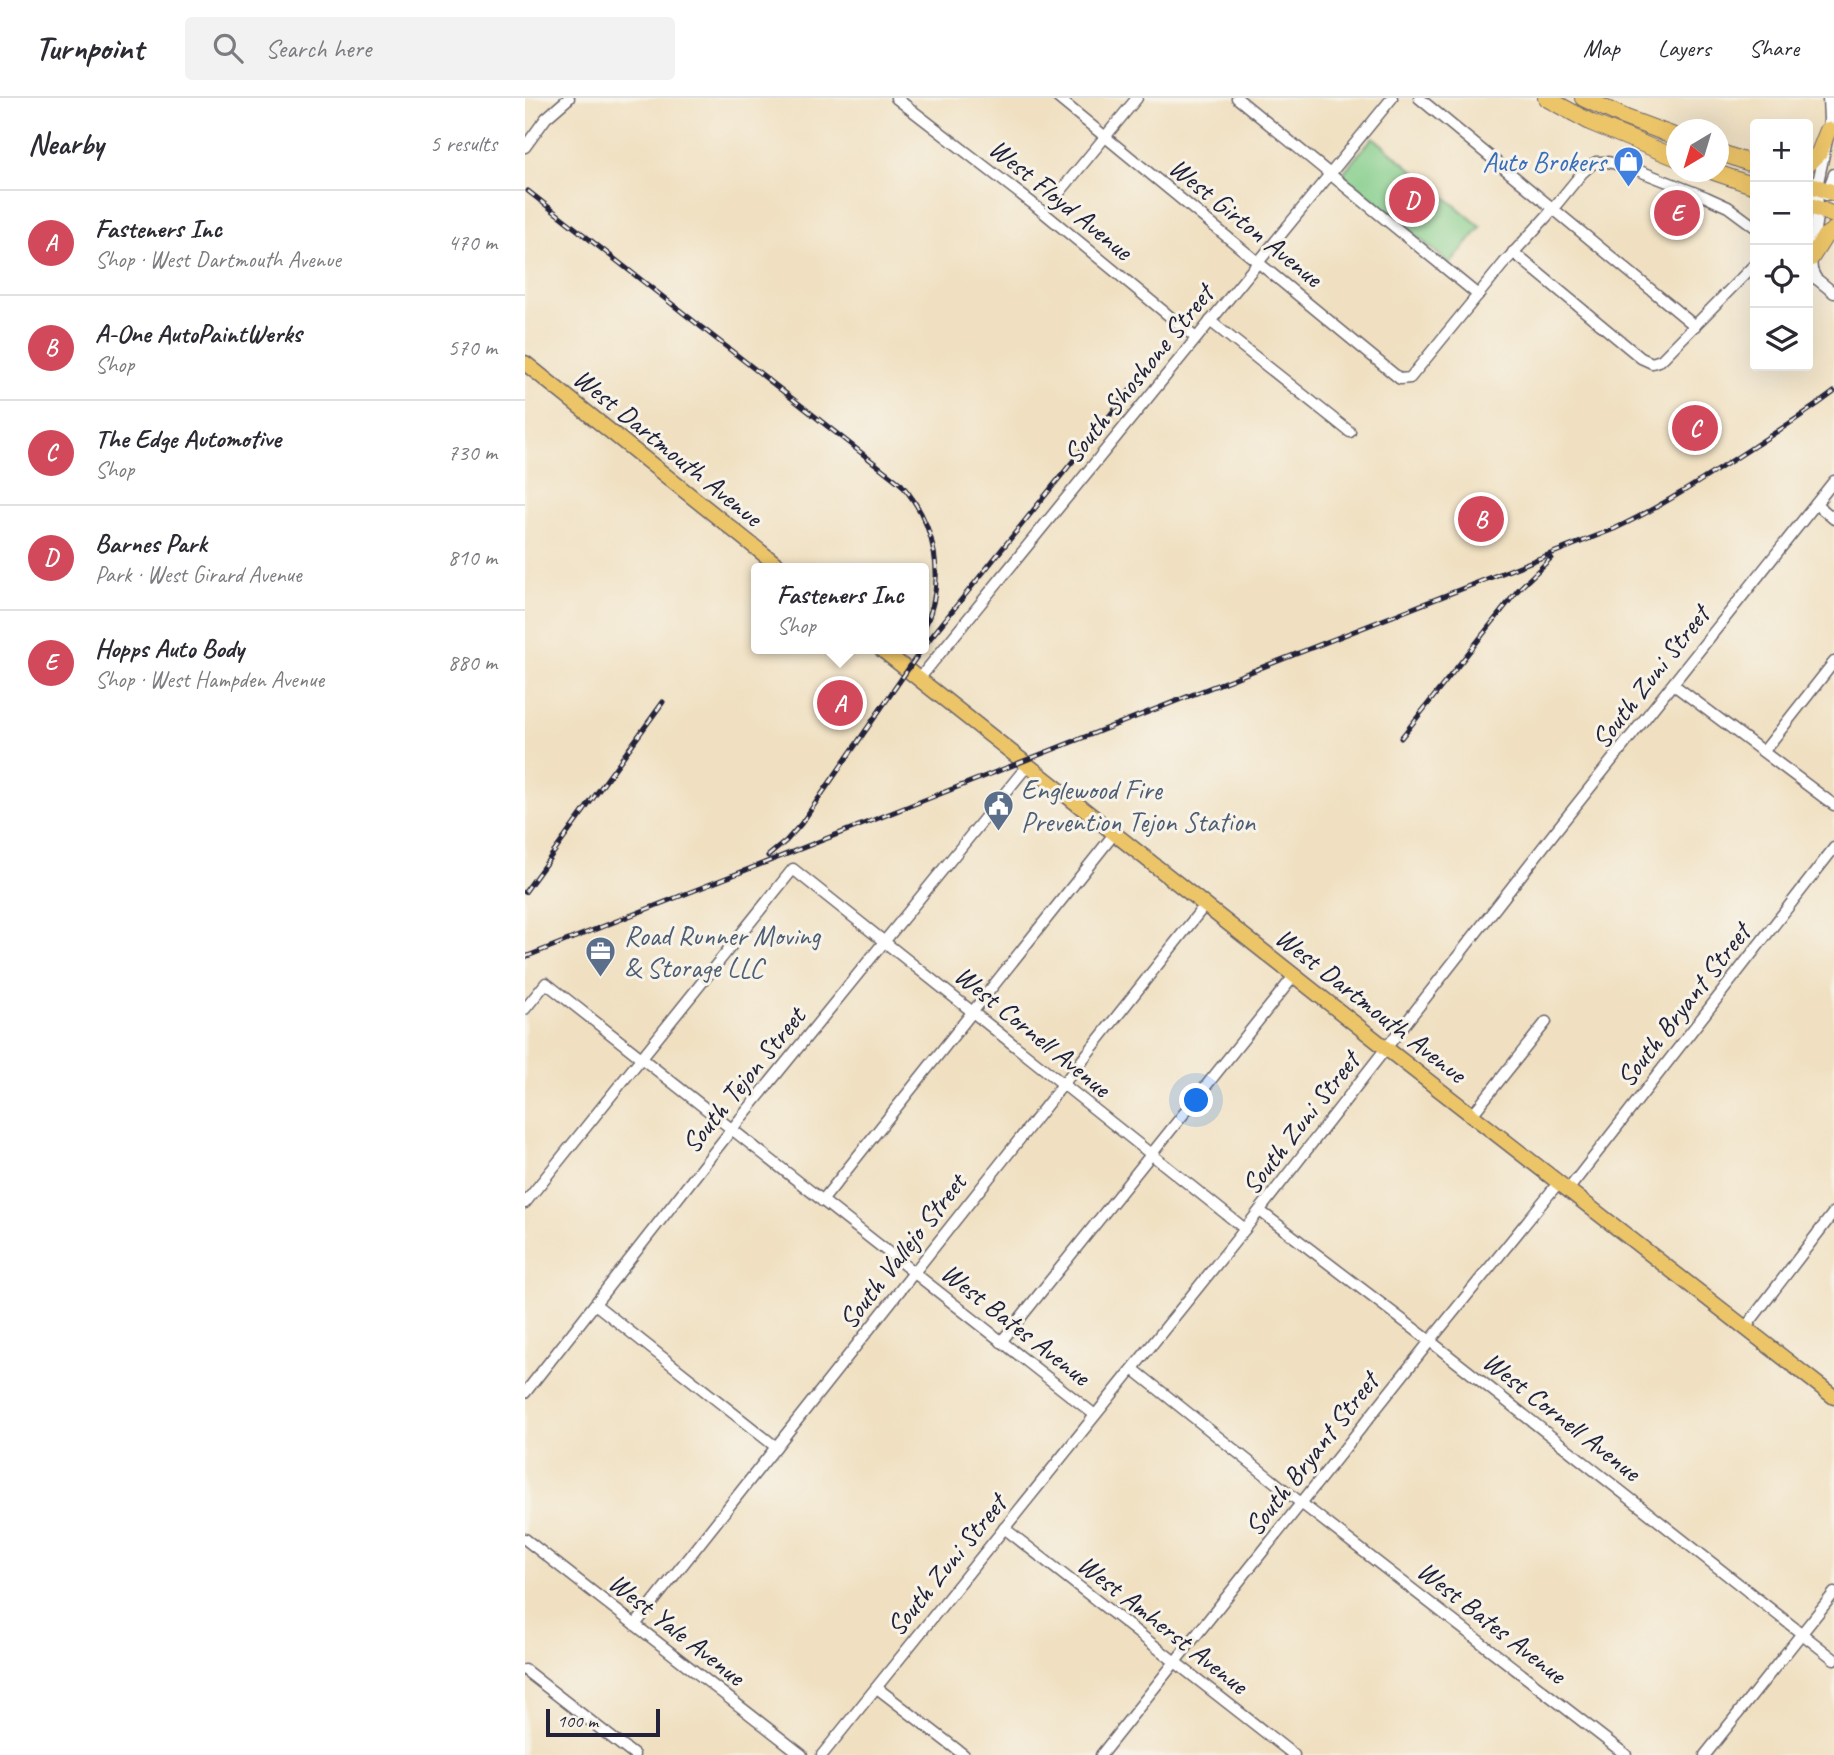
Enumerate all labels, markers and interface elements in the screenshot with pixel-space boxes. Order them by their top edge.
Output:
search box [185,17,675,80]
text: Turnpoint [35,27,143,69]
icon: search [209,29,247,67]
text: Search here [265,32,371,65]
text: Map [1583,33,1620,63]
text: Layers [1658,33,1711,63]
text: Share [1749,33,1799,63]
north arrow [1666,119,1729,182]
map controls [1750,119,1813,371]
button: + [1750,119,1813,182]
text: Nearby [28,125,104,163]
text: 5 results [430,129,497,158]
street label: West Floyd Avenue [982,131,1141,269]
place label: Auto Brokers [1482,144,1608,179]
shop icon: Auto Brokers [1612,144,1646,188]
street label: West Girton Avenue [1162,149,1331,296]
pin: D [1389,174,1435,226]
button: − [1750,182,1813,245]
pin: E [1654,187,1700,239]
text: Fasteners Inc [95,212,222,245]
text: A [45,228,57,257]
text: 470 m [448,228,497,257]
text: Shop · West Dartmouth Avenue [95,245,341,274]
button: locate [1750,245,1813,308]
street label: South Shoshone Street [1055,275,1223,471]
button: layers [1750,308,1813,371]
text: A-One AutoPaintWerks [95,317,302,350]
text: B [45,333,57,362]
text: 570 m [448,333,497,362]
text: Shop [95,350,134,379]
street label: West Dartmouth Avenue [567,360,771,535]
pin: C [1672,402,1718,454]
text: The Edge Automotive [95,422,281,455]
text: C [46,438,56,467]
text: 730 m [448,438,497,467]
text: Shop [95,455,134,484]
pin: B [1458,493,1504,545]
text: Barnes Park [95,527,207,560]
text: D [44,543,58,572]
text: 810 m [448,543,497,572]
text: Park · West Girard Avenue [95,560,302,589]
popup [751,563,929,654]
text: Fasteners Inc [777,578,903,611]
street label: South Zuni Street [1583,596,1719,755]
text: Shop [777,611,816,640]
text: Hopps Auto Body [95,632,244,665]
text: E [45,648,57,677]
text: 880 m [448,648,497,677]
text: Shop · West Hampden Avenue [95,665,324,694]
pin: A [817,677,863,729]
place label: Englewood Fire Prevention Tejon Station [1021,772,1257,839]
public building icon: Englewood Fire Prevention Tejon Station [981,788,1015,832]
street label: South Bryant Street [1608,913,1760,1094]
place label: Road Runner Moving & Storage LLC [624,918,821,985]
street label: West Dartmouth Avenue [1269,920,1475,1092]
office icon: Road Runner Moving & Storage LLC [584,934,618,978]
street label: West Cornell Avenue [948,957,1120,1106]
street label: South Tejon Street [673,998,814,1160]
street label: South Zuni Street [1233,1042,1369,1201]
your location [1179,1083,1213,1117]
street label: South Vallejo Street [830,1164,975,1336]
street label: West Bates Avenue [934,1255,1099,1394]
street label: West Cornell Avenue [1476,1343,1649,1490]
street label: South Bryant Street [1236,1362,1388,1543]
street label: South Zuni Street [878,1484,1016,1643]
street label: West Amherst Avenue [1071,1546,1257,1703]
street label: West Bates Avenue [1410,1553,1575,1692]
street label: West Yale Avenue [602,1565,754,1694]
scale bar [546,1706,660,1738]
text: 100 m [557,1709,598,1733]

